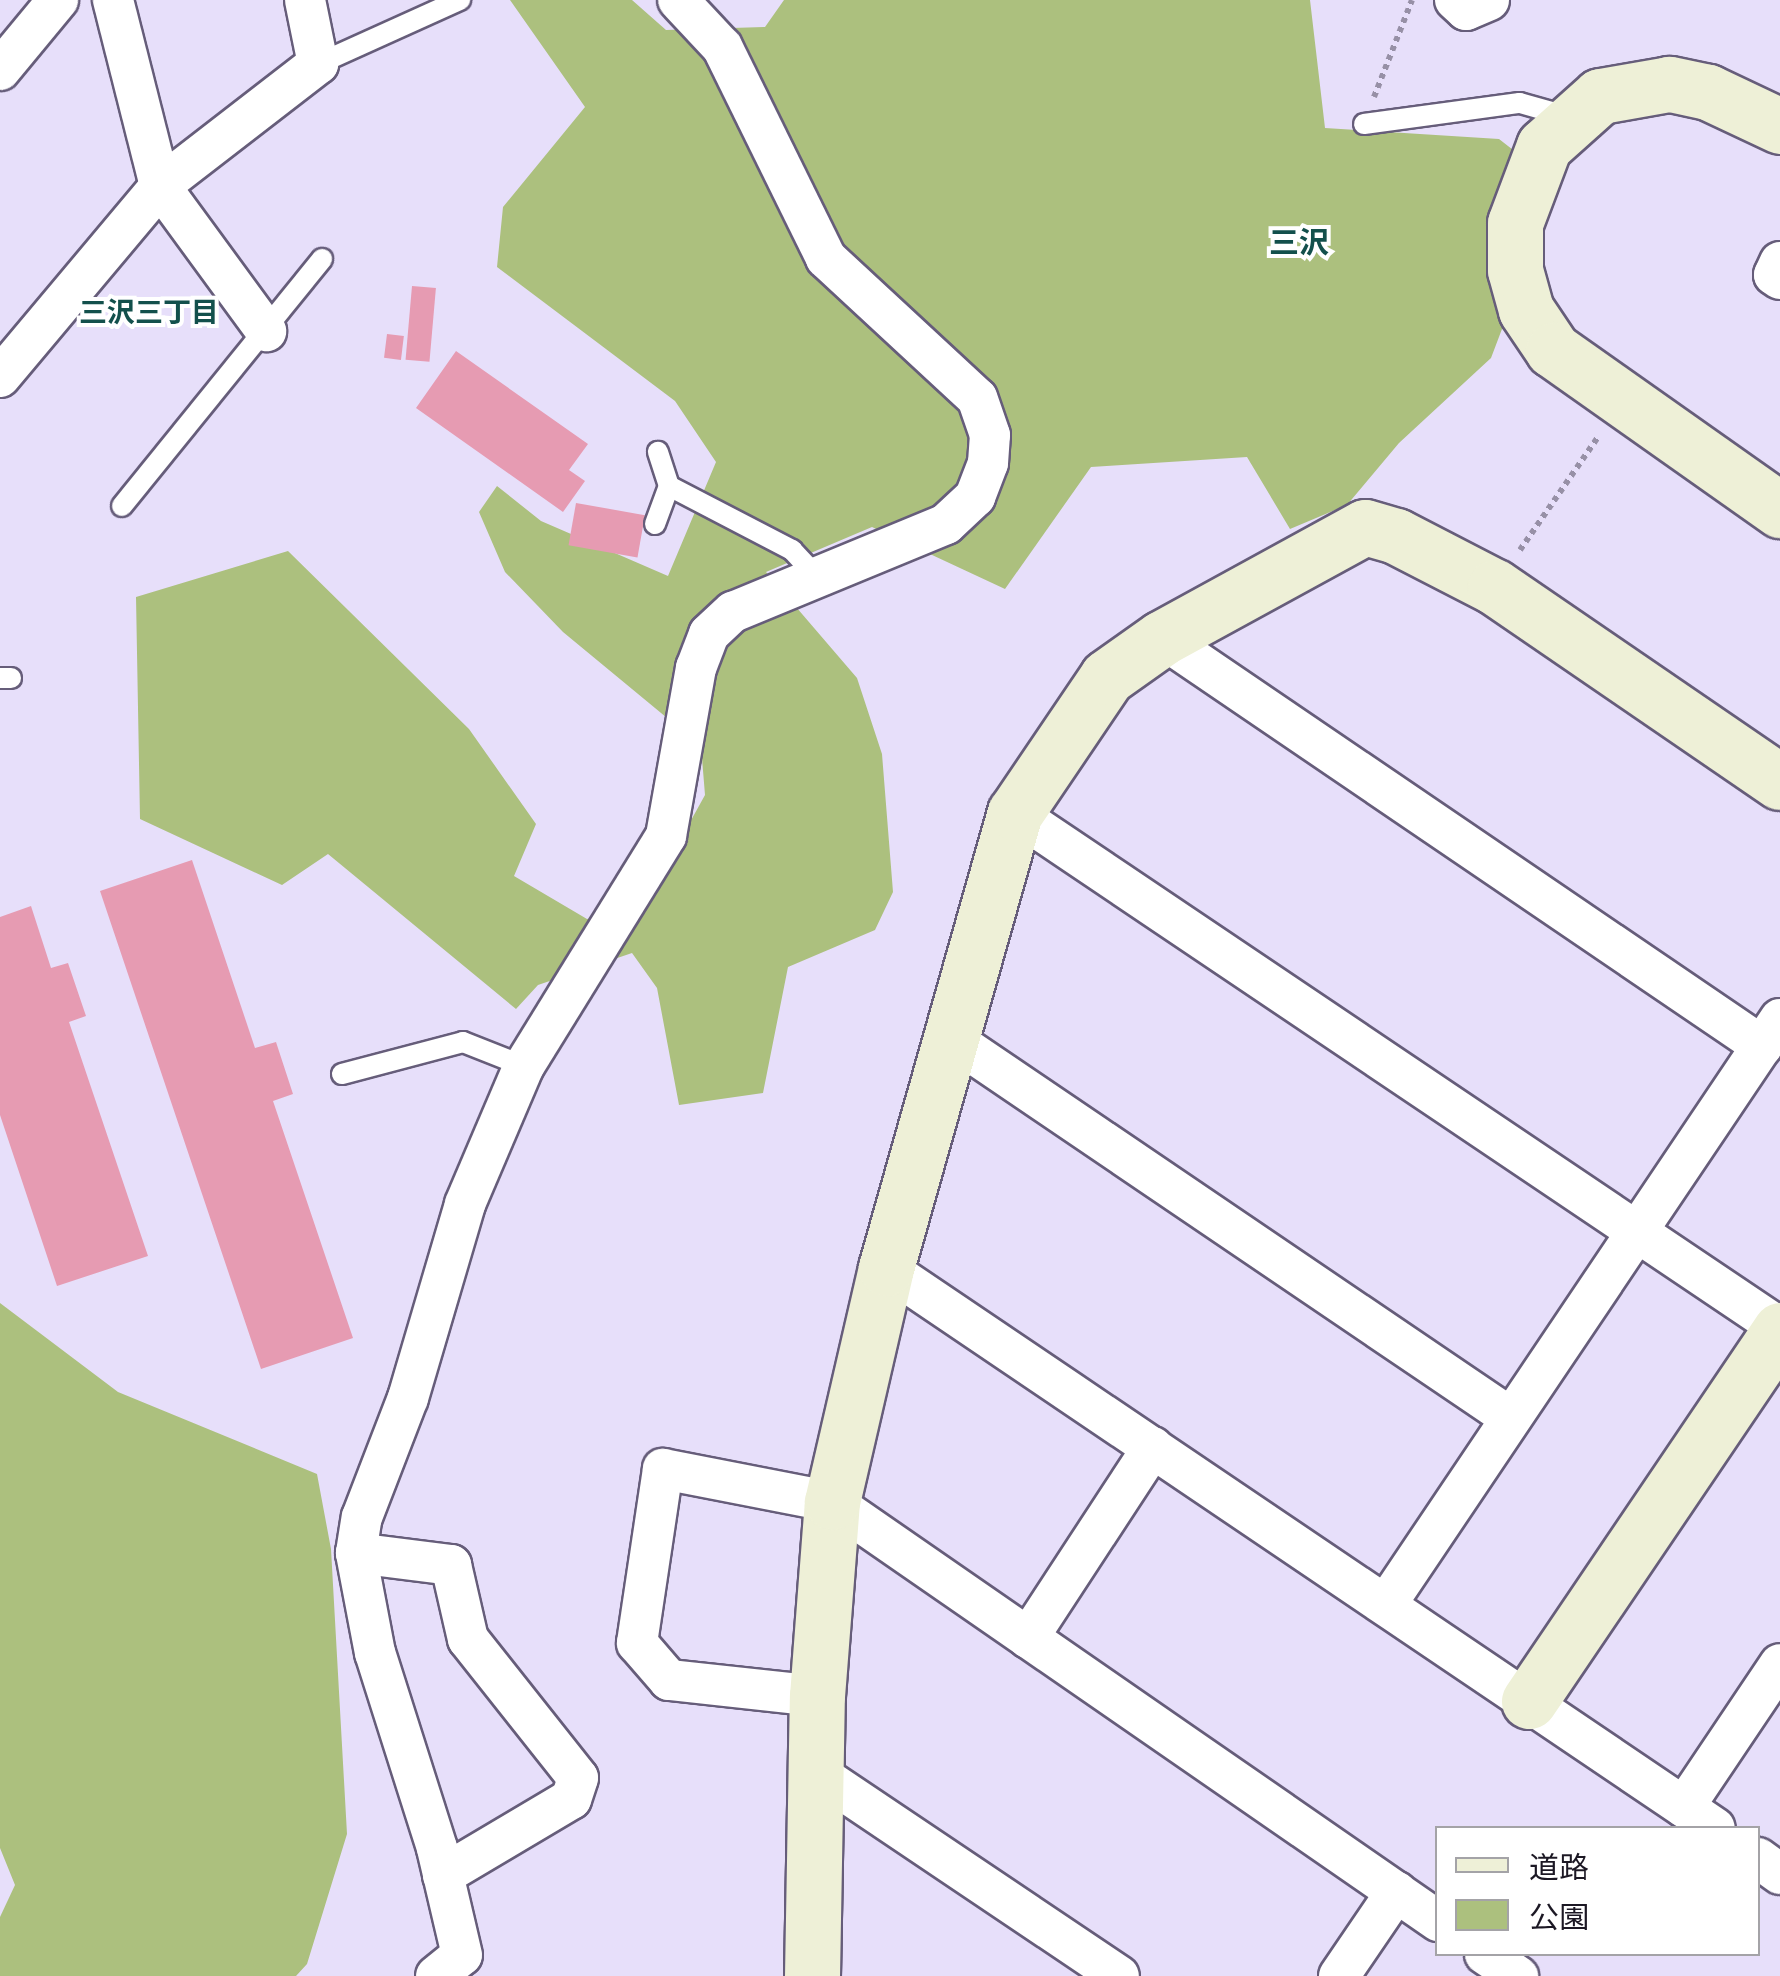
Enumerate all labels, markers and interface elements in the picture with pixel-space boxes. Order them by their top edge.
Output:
district label: 三沢 [1269,225,1329,261]
district label: 三沢三丁目 [79,295,219,329]
legend [1435,1826,1760,1956]
text: 道路 [1529,1849,1589,1886]
text: 公園 [1529,1899,1589,1936]

